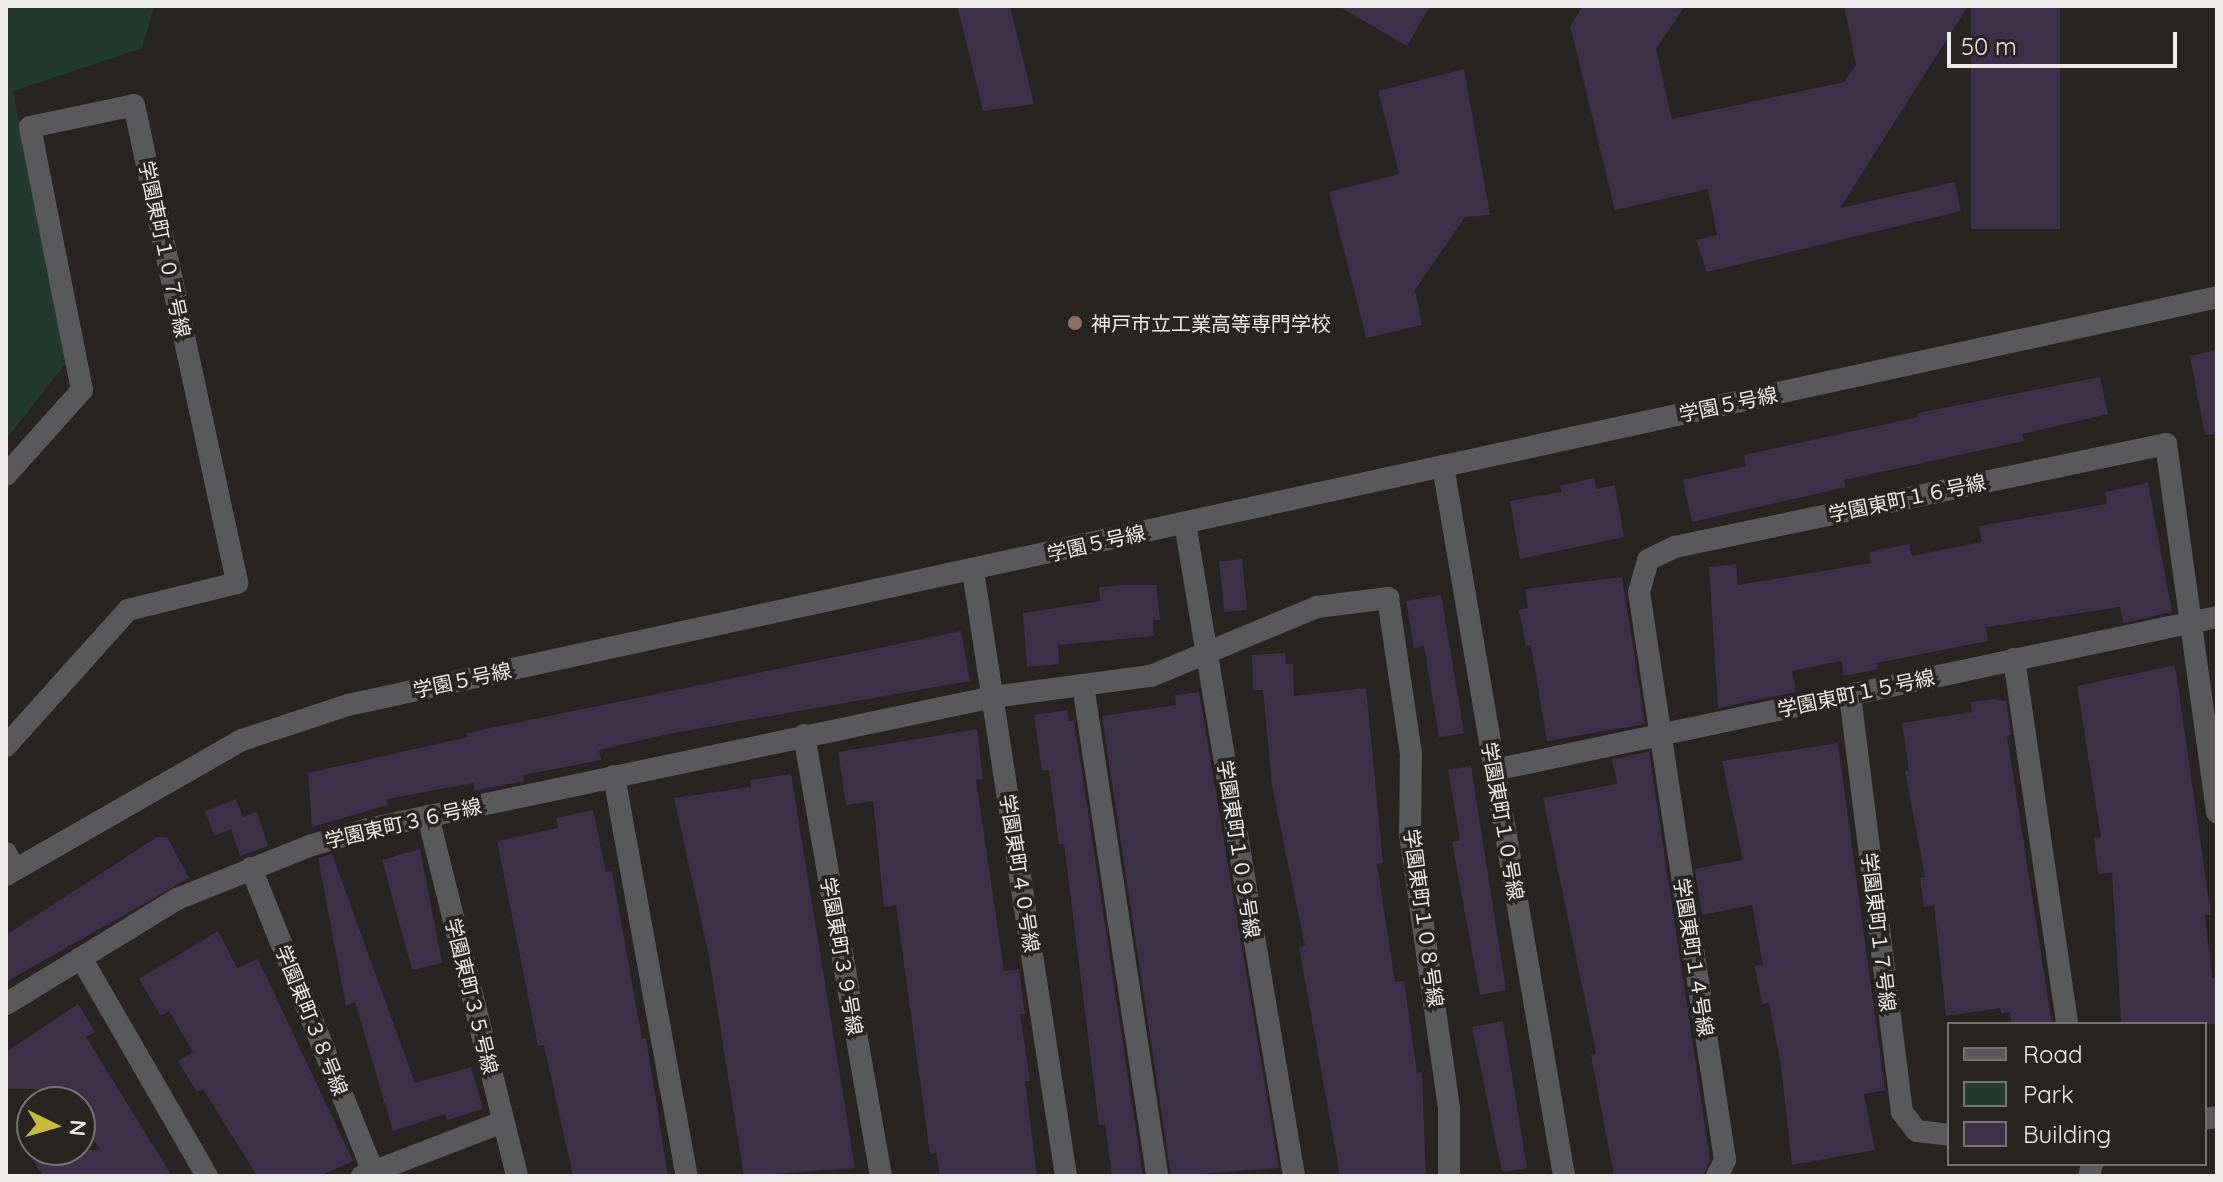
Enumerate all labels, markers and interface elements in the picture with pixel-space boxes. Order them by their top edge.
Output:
scale bar [1951,16,2181,66]
text: 50 m [1961,31,2017,61]
street label: 学園東町１０７号線 [135,158,195,340]
place label: 神戸市立工業高等専門学校 [1091,311,1331,335]
marker: 神戸市立工業高等専門学校 [1066,314,1084,332]
street label: 学園５号線 [1677,382,1779,426]
street label: 学園東町１６号線 [1826,470,1988,526]
street label: 学園５号線 [1045,520,1147,566]
street label: 学園５号線 [411,658,513,702]
street label: 学園東町１５号線 [1775,665,1937,721]
street label: 学園東町１０号線 [1477,740,1529,902]
street label: 学園東町１０９号線 [1213,758,1265,940]
street label: 学園東町４０号線 [996,792,1044,954]
street label: 学園東町３６号線 [322,793,484,853]
street label: 学園東町１０８号線 [1400,827,1448,1009]
street label: 学園東町１７号線 [1857,851,1901,1013]
street label: 学園東町３９号線 [816,875,868,1037]
street label: 学園東町１４号線 [1670,876,1718,1038]
street label: 学園東町３５号線 [441,915,503,1077]
street label: 学園東町３８号線 [271,941,353,1099]
legend [1947,1022,2207,1166]
text: Road [2023,1039,2083,1069]
text: Park [2023,1079,2074,1109]
north arrow [16,1086,96,1166]
text: N [63,1119,93,1137]
text: Building [2023,1119,2111,1149]

